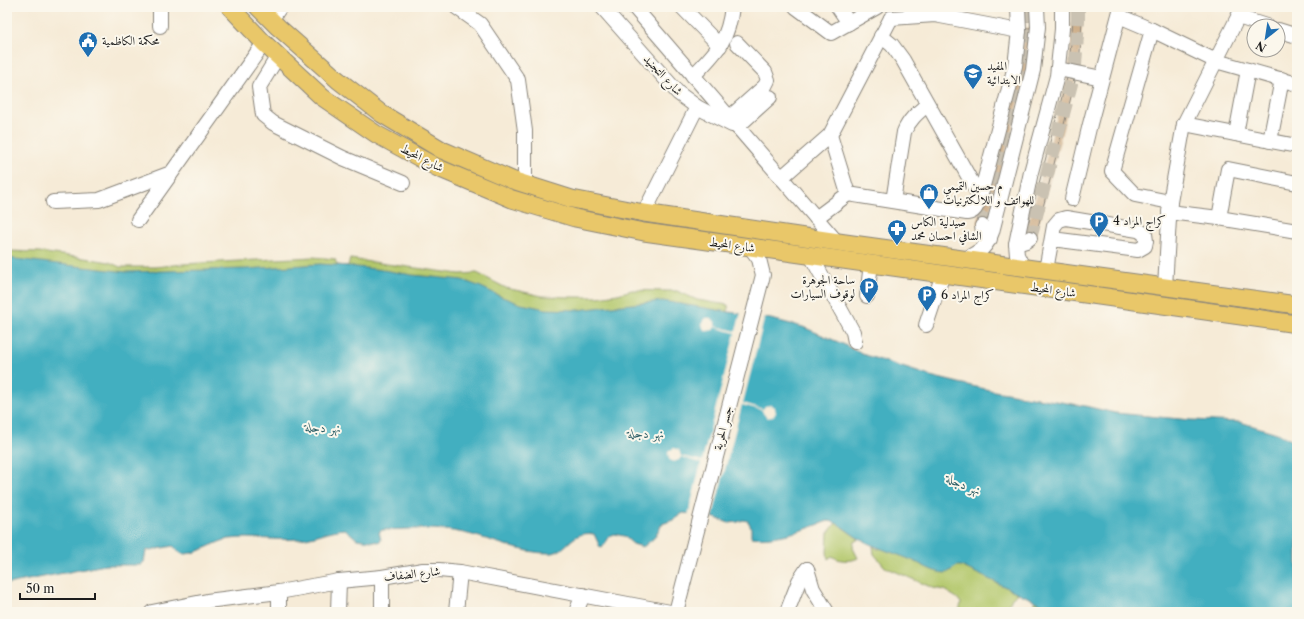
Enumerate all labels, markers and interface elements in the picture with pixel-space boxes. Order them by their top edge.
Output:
north arrow [1246,18,1286,58]
public building icon: محكمة الكاظمية [77,30,99,58]
place label: محكمة الكاظمية [102,33,160,48]
text: N [1253,38,1269,55]
street label: شارع التجنيد [638,51,686,101]
place label: المفيد الابتدائية [987,58,1021,87]
school or university icon: المفيد الابتدائية [962,62,984,90]
street label: شارع المحيط [396,140,446,178]
place label: م حسين التميمي للهواتف و اللالكترنيات [943,178,1034,208]
shop icon: م حسين التميمي للهواتف و اللالكترنيات [918,182,940,210]
parking icon: كراج المراد 4 [1088,210,1110,238]
place label: كراج المراد 4 [1113,213,1166,232]
place label: صيدلية الكاس الشافي احسان محمد [911,214,982,246]
pharmacy icon: صيدلية الكاس الشافي احسان محمد [886,218,908,246]
street label: شارع المحيط [708,234,756,259]
place label: ساحة الجوهرة لوقوف السيارات [790,272,855,302]
parking icon: ساحة الجوهرة لوقوف السيارات [858,276,880,304]
street label: شارع المحيط [1029,279,1077,304]
parking icon: كراج المراد 6 [916,284,938,312]
place label: كراج المراد 6 [941,287,994,306]
street label: جسر الحرية [710,404,736,452]
water label: نهر دجلة [303,418,341,437]
water label: نهر دجلة [626,425,664,442]
water label: نهر دجلة [942,469,984,499]
street label: شارع الضفاف [383,563,441,588]
scale bar [20,575,95,601]
text: 50 m [26,581,55,596]

